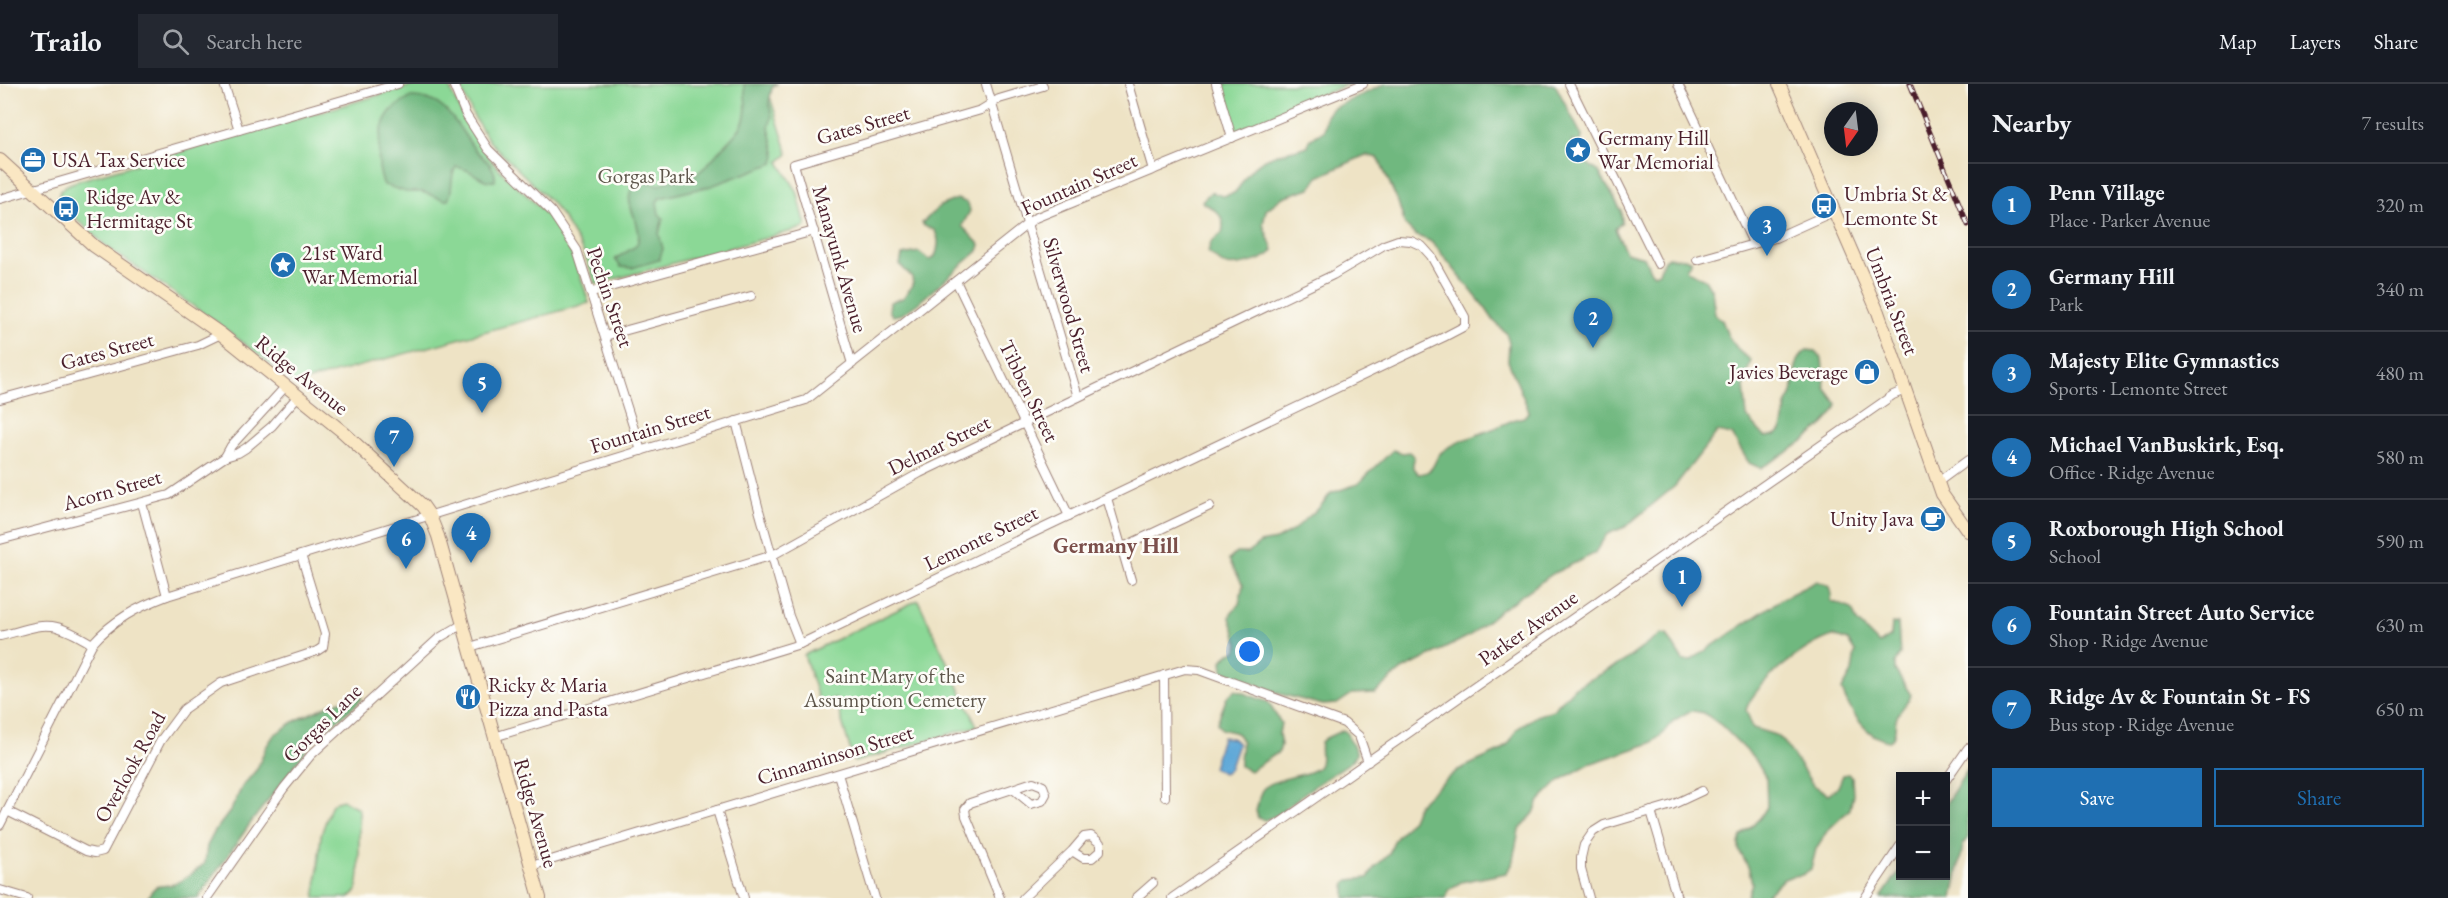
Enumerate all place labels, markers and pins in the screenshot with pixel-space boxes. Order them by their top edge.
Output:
place label: Germany Hill War Memorial [1598,124,1714,175]
place icon: Germany Hill War Memorial [1563,135,1593,165]
office icon: USA Tax Service [18,145,48,175]
place label: USA Tax Service [52,146,185,173]
place label: Umbria St & Lemonte St [1844,180,1948,231]
place label: Ridge Av & Hermitage St [86,183,193,234]
bus stop icon: Umbria St & Lemonte St [1809,191,1839,221]
bus stop icon: Ridge Av & Hermitage St [51,194,81,224]
pin: 3 [1748,206,1786,256]
place label: 21st Ward War Memorial [302,239,418,290]
place icon: 21st Ward War Memorial [268,250,298,280]
pin: 2 [1574,298,1612,348]
shop icon: Javies Beverage [1852,357,1882,387]
place label: Javies Beverage [1727,358,1848,385]
pin: 5 [462,364,502,413]
pin: 7 [374,418,414,467]
cafe icon: Unity Java [1918,504,1948,534]
place label: Unity Java [1830,505,1915,532]
pin: 4 [452,514,490,563]
pin: 6 [386,520,426,569]
pin: 1 [1662,558,1702,607]
place label: Ricky & Maria Pizza and Pasta [488,671,609,722]
restaurant icon: Ricky & Maria Pizza and Pasta [453,682,483,712]

